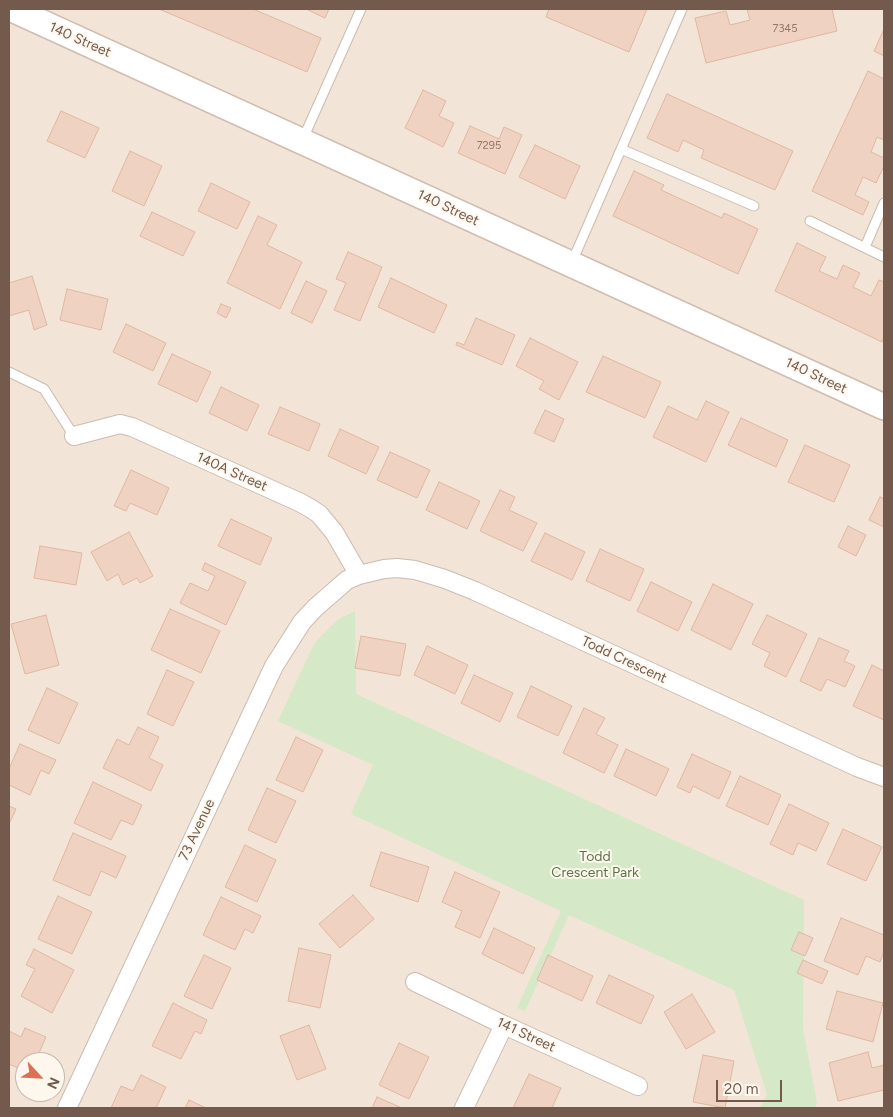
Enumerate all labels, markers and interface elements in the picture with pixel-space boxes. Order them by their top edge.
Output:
street label: 140 Street [46,19,114,61]
house number: 7345 [772,22,798,36]
house number: 7295 [477,139,501,153]
street label: 140 Street [414,186,482,230]
street label: 140 Street [782,354,850,398]
street label: 140A Street [194,449,270,495]
street label: Todd Crescent [579,633,669,687]
street label: 73 Avenue [175,797,219,863]
park label: Todd Crescent Park [551,849,639,882]
street label: 141 Street [494,1014,558,1056]
north arrow [15,1052,65,1102]
scale bar [718,1070,784,1102]
text: N [43,1075,63,1092]
text: 20 m [724,1080,758,1098]

